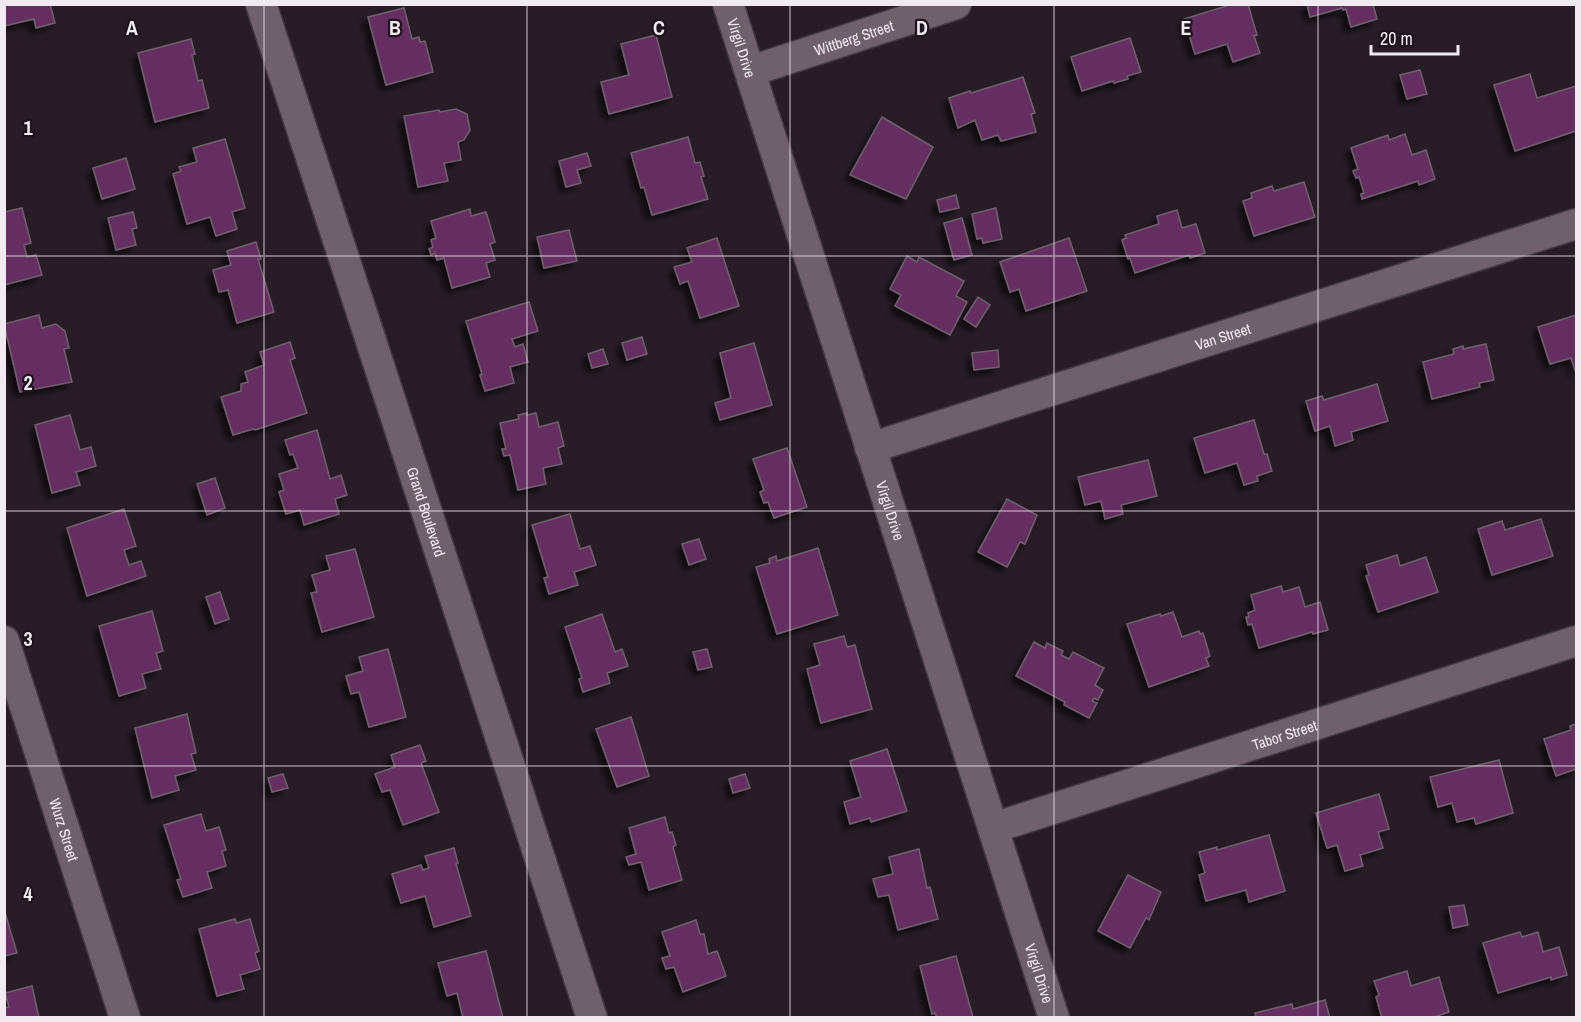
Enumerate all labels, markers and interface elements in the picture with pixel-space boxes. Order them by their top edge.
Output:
text: A [126,14,138,41]
text: B [389,14,401,41]
text: C [653,14,665,41]
street label: Wittberg Street [811,14,897,60]
text: D [916,14,928,41]
text: E [1181,14,1192,41]
street label: Virgil Drive [723,15,762,80]
scale bar [1371,18,1458,56]
text: 20 m [1380,26,1413,51]
text: 1 [23,114,33,141]
street label: Van Street [1192,317,1254,355]
text: 2 [23,369,33,396]
street label: Grand Boulevard [402,464,451,559]
street label: Virgil Drive [871,478,910,543]
text: 3 [23,625,33,652]
street label: Tabor Street [1249,714,1320,755]
street label: Wurz Street [45,795,85,864]
text: 4 [23,880,33,907]
street label: Virgil Drive [1020,941,1059,1006]

